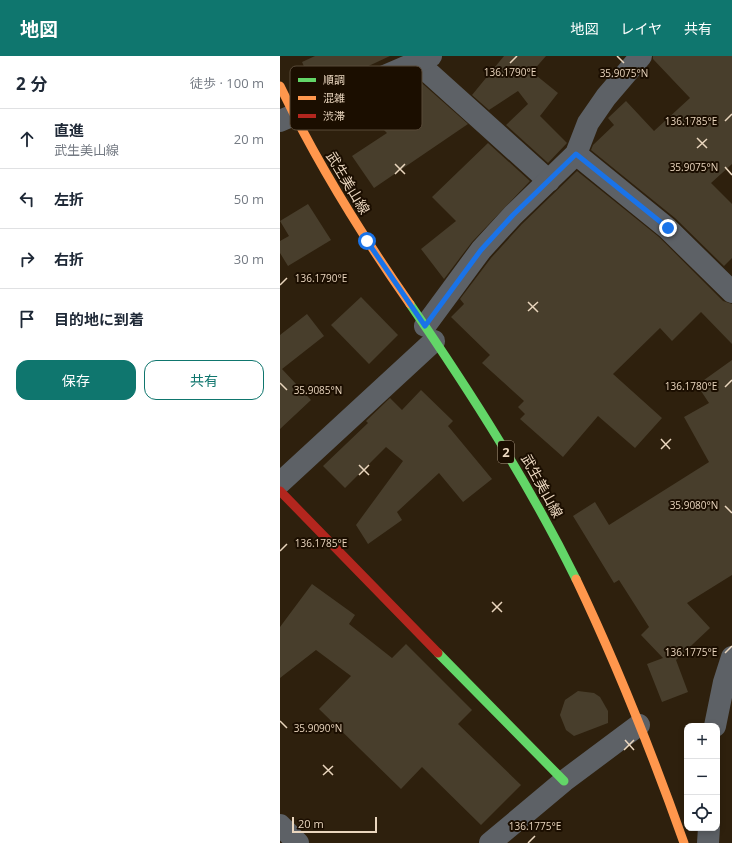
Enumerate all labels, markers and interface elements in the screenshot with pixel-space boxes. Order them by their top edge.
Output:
text: 地図 [20,16,58,42]
text: 地図 [570,19,598,38]
text: レイヤ [620,19,662,38]
text: 共有 [684,19,712,38]
text: 136.1790°E [484,65,536,79]
legend [290,66,422,130]
text: 35.9075°N [600,66,648,80]
text: 2 分 [16,72,47,95]
text: 順調 [323,72,345,87]
text: 徒歩 · 100 m [190,74,264,92]
text: 混雑 [323,90,345,105]
text: 渋滞 [323,108,345,123]
text: 136.1785°E [665,114,717,128]
text: 直進 [54,120,84,140]
icon: ahead [16,128,38,150]
text: 20 m [234,130,264,148]
text: 武生美山線 [54,141,119,159]
street label: 武生美山線 [322,148,375,218]
text: 35.9075°N [670,160,718,174]
icon: left [16,188,38,210]
text: 左折 [54,189,84,209]
text: 50 m [234,190,264,208]
route end [659,219,677,237]
route start [358,232,376,250]
icon: right [16,248,38,270]
text: 右折 [54,249,84,269]
text: 30 m [234,250,264,268]
text: 136.1790°E [295,271,347,285]
icon: arrive [16,308,38,330]
text: 目的地に到着 [54,309,144,329]
button: 保存 [16,360,136,400]
button: 共有 [144,360,264,400]
text: 136.1780°E [665,379,717,393]
text: 35.9085°N [294,383,342,397]
road number: 2 [498,441,514,463]
street label: 武生美山線 [517,451,568,521]
text: 35.9080°N [670,498,718,512]
text: 136.1785°E [295,536,347,550]
text: 136.1775°E [665,645,717,659]
text: 35.9090°N [294,721,342,735]
map controls [684,723,720,831]
button: + [684,723,720,759]
button: − [684,759,720,795]
button: locate [684,795,720,831]
scale bar [292,815,377,834]
text: 20 m [298,816,324,831]
text: 136.1775°E [509,819,561,833]

